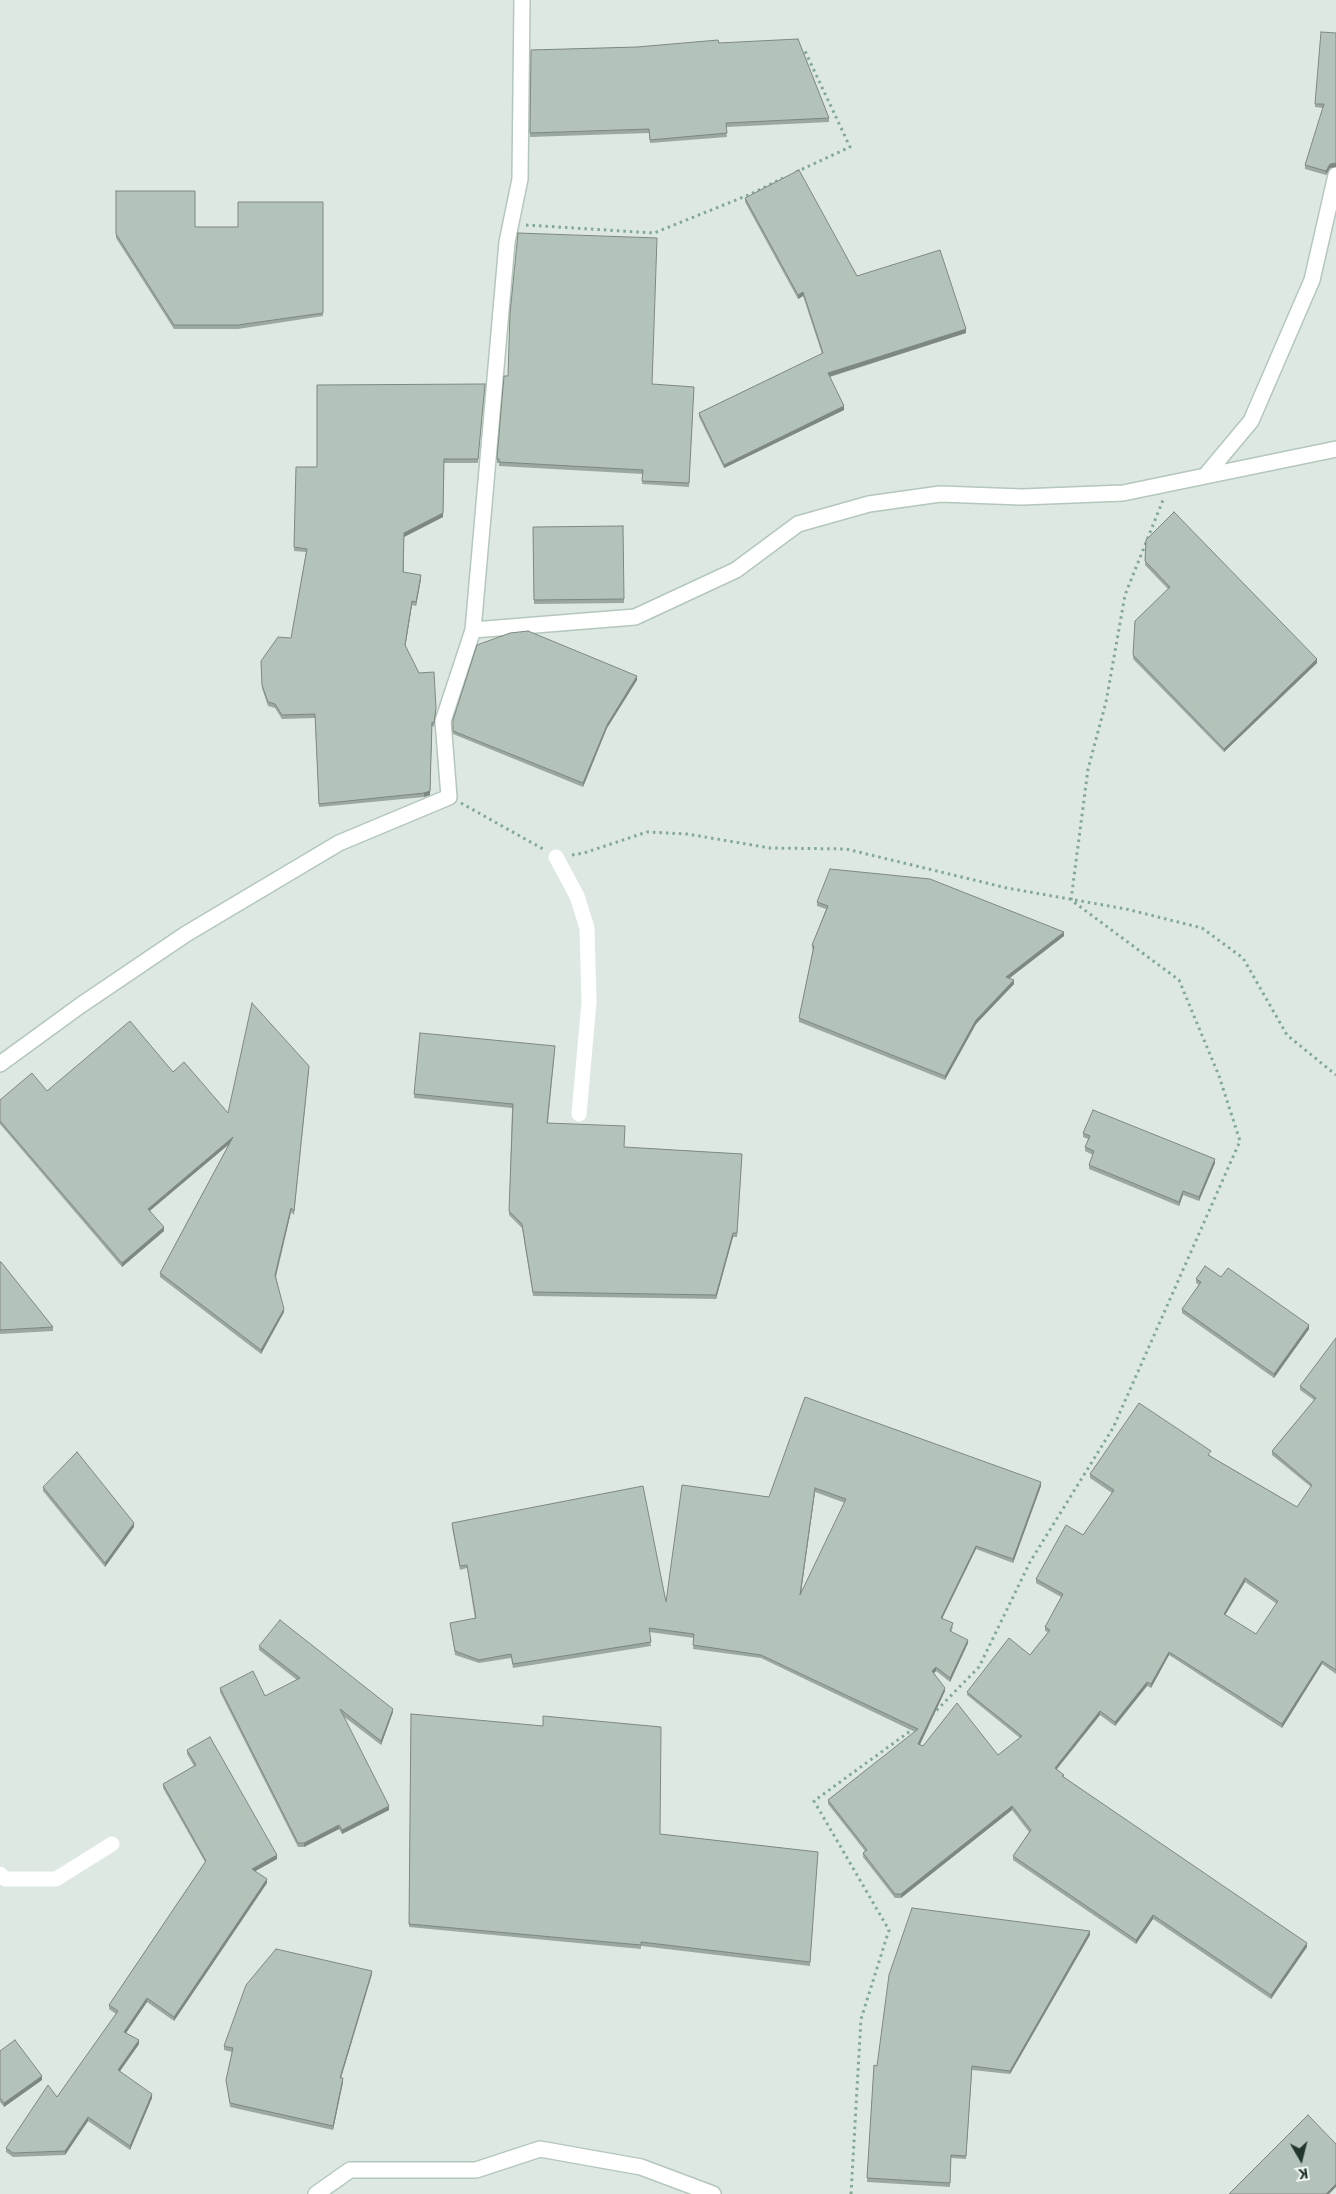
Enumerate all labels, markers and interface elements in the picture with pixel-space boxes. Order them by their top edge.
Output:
north arrow [1276,2134,1326,2184]
text: K [1297,2165,1309,2183]

